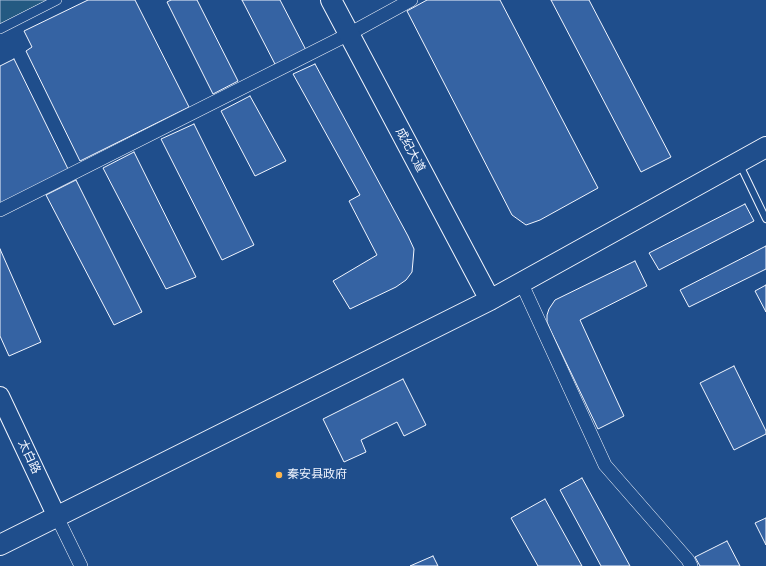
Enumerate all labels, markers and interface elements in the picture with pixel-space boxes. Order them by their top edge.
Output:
street label: 成纪大道 [392,125,428,175]
street label: 太白路 [15,438,43,476]
place label: 秦安县政府 [287,468,347,482]
marker: 秦安县政府 [274,470,284,480]

